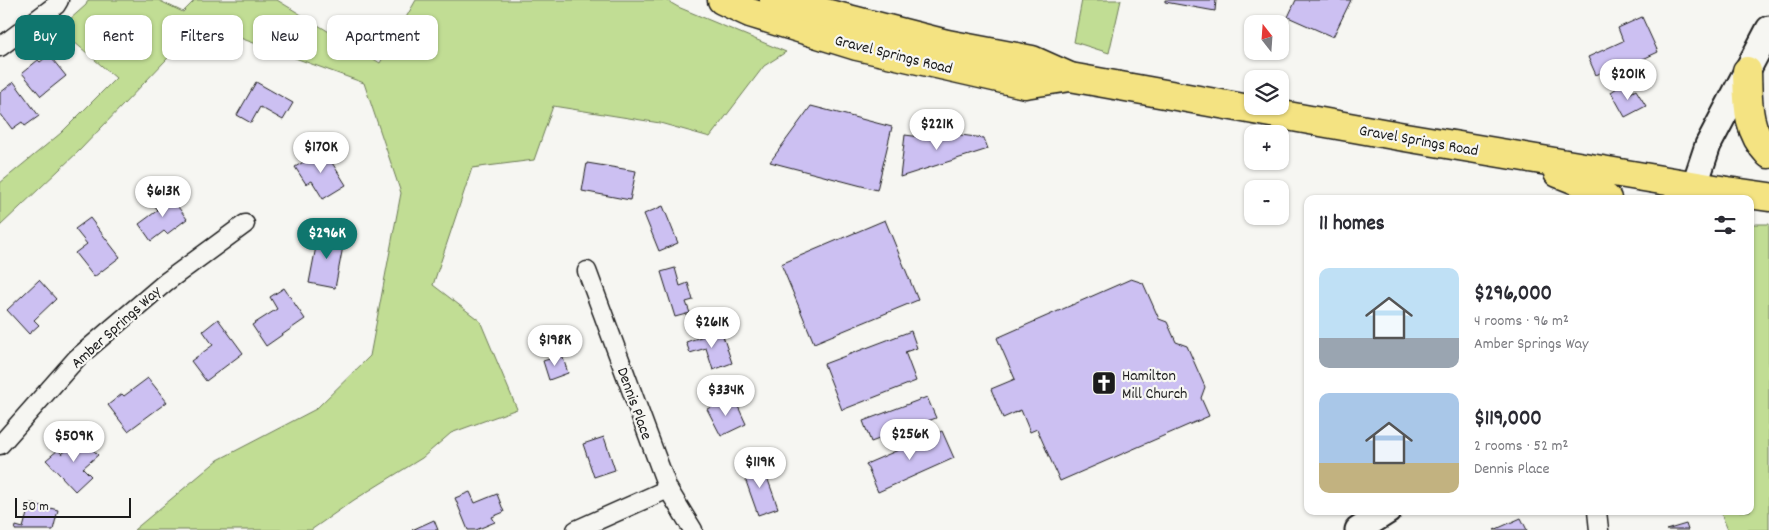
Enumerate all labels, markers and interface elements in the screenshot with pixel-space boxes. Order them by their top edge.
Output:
chip: Buy [15,15,75,60]
chip: Rent [85,15,152,60]
chip: Filters [162,15,243,60]
chip: New [253,15,317,60]
chip: Apartment [327,15,438,60]
north arrow [1244,15,1289,60]
map controls [1244,15,1289,225]
street label: Gravel Springs Road [832,30,955,81]
pin: $201K [1593,58,1663,101]
text: $201K [1611,63,1645,86]
button: layers [1244,70,1289,115]
pin: $221K [902,108,972,151]
text: $221K [921,113,954,136]
street label: Gravel Springs Road [1357,120,1480,163]
button: + [1244,125,1289,170]
pin: $170K [286,132,356,174]
text: $170K [304,136,338,159]
pin: $613K [128,176,198,218]
text: $613K [146,180,180,203]
button: − [1244,180,1289,225]
text: 11 homes [1319,210,1384,240]
icon: filters [1711,211,1739,239]
pin: $296K [292,218,362,260]
text: $296K [308,222,346,245]
text: $296,000 [1474,280,1552,310]
street label: Amber Springs Way [66,281,167,375]
icon: home [1359,288,1419,348]
pin: $261K [677,306,747,349]
text: 4 rooms · 96 m² [1474,310,1569,333]
text: $261K [695,311,729,334]
pin: $198K [520,324,590,367]
text: $198K [539,329,571,352]
text: Amber Springs Way [1474,333,1589,356]
street label: Dennis Place [610,364,657,443]
place label: Hamilton Mill Church [1122,365,1187,406]
church icon: Hamilton Mill Church [1091,370,1117,396]
pin: $334K [691,374,761,417]
text: $334K [708,379,744,402]
text: $119,000 [1474,405,1542,435]
icon: home [1359,413,1419,473]
pin: $256K [875,418,945,461]
pin: $509K [39,420,109,463]
text: $256K [891,423,929,446]
text: $509K [55,425,93,448]
text: 2 rooms · 52 m² [1474,435,1568,458]
pin: $119K [725,446,795,489]
text: $119K [745,451,775,474]
text: Dennis Place [1474,458,1549,481]
scale bar [15,495,131,518]
text: 50 m [22,497,49,517]

